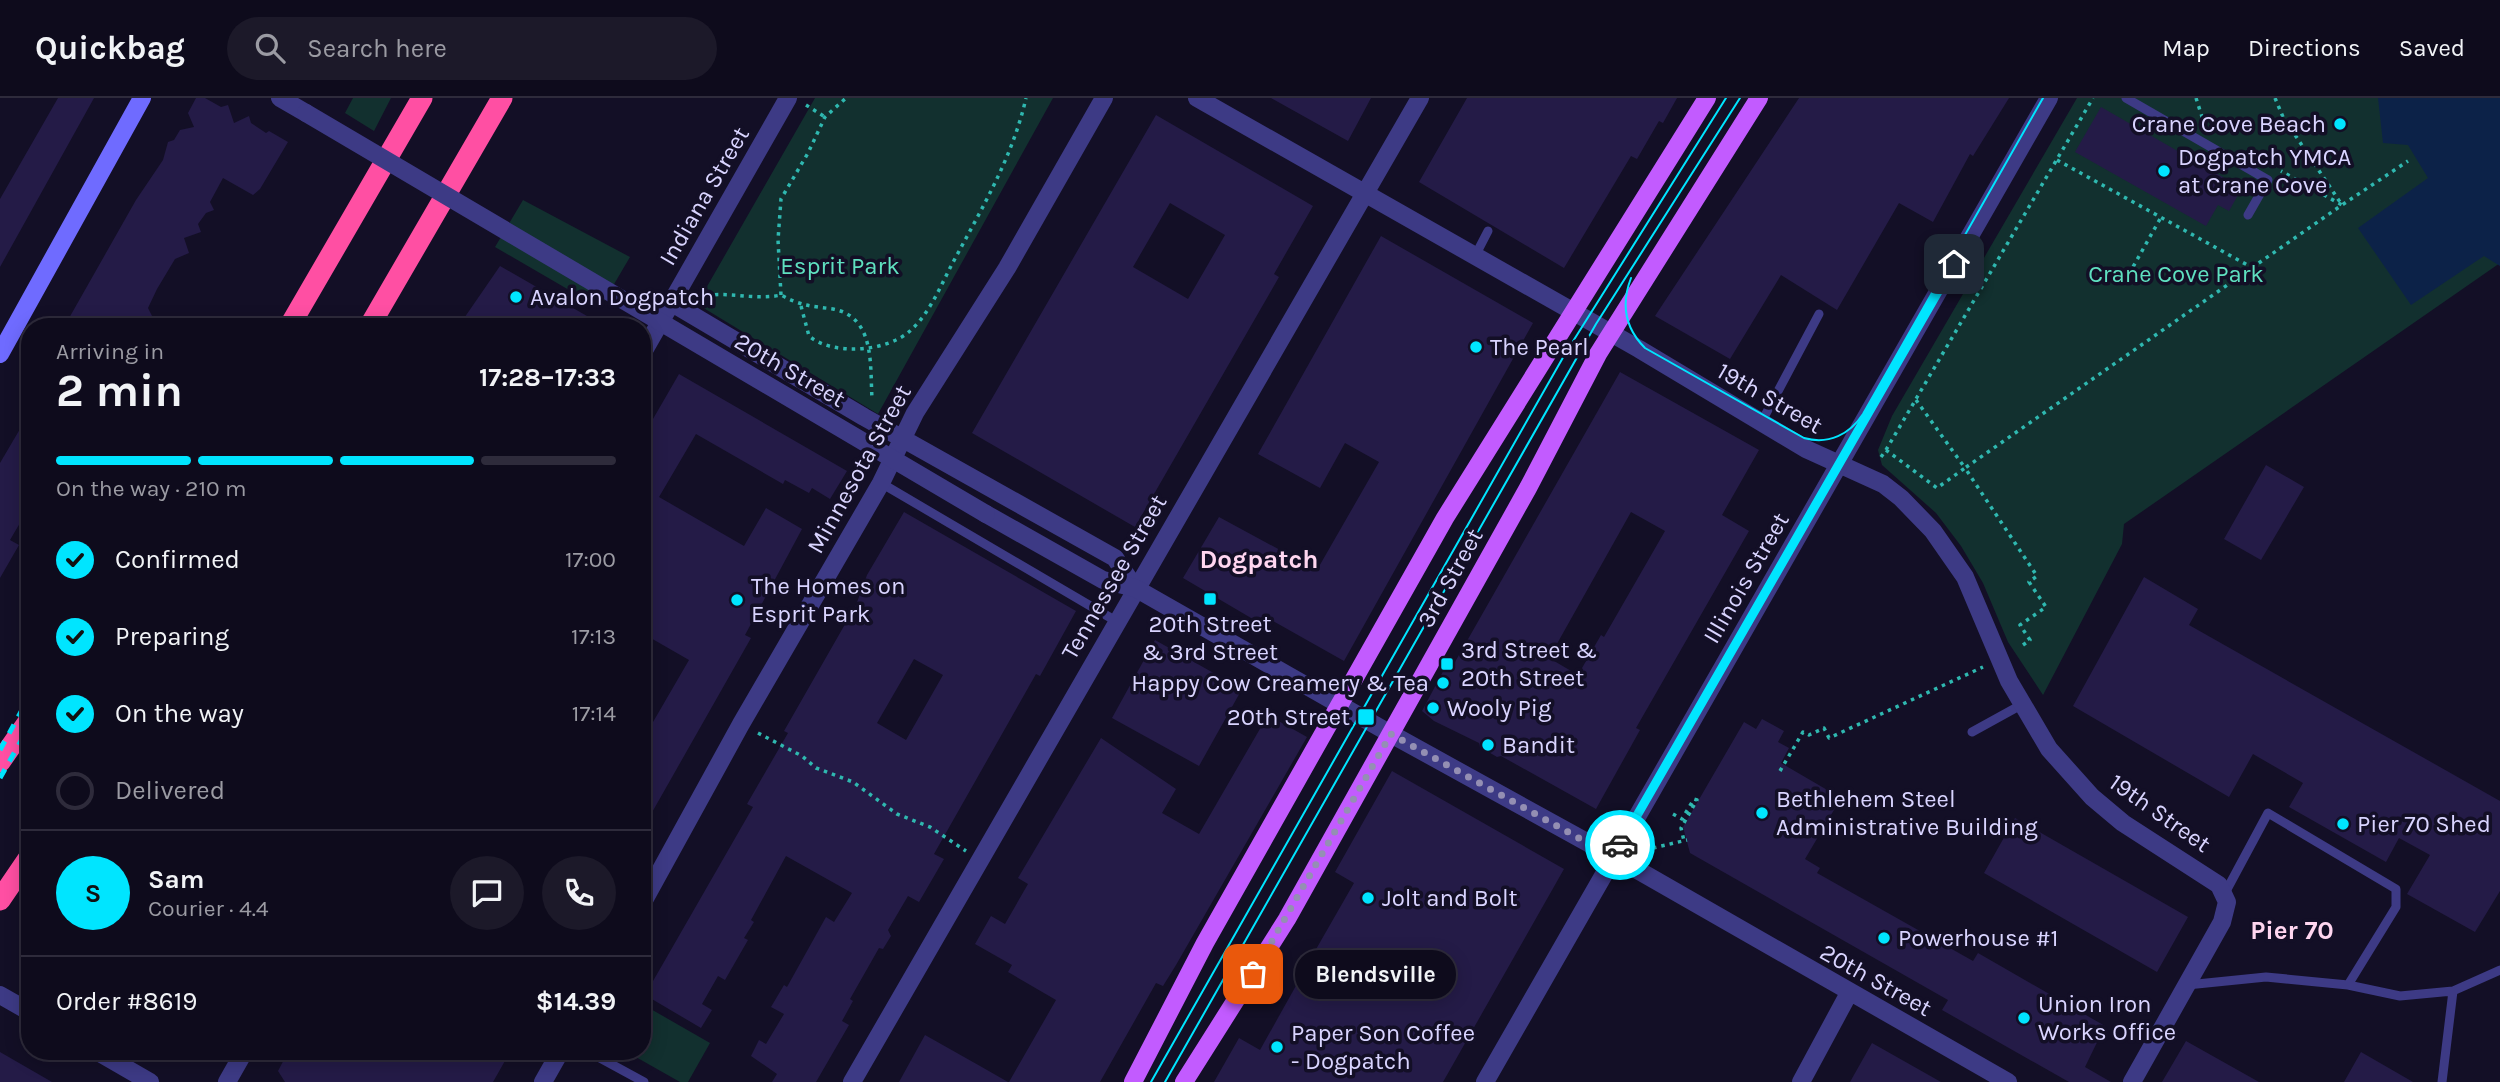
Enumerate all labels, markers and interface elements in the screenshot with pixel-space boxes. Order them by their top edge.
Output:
search box [227,17,717,80]
text: Quickbag [35,29,185,67]
icon: search [251,29,289,67]
text: Search here [307,33,447,64]
text: Map [2162,34,2210,62]
text: Directions [2248,34,2361,62]
text: Saved [2399,34,2465,62]
place label: Crane Cove Beach [2132,110,2326,138]
marker: Crane Cove Beach [2332,116,2348,132]
street label: Indiana Street [653,122,755,270]
place label: Dogpatch YMCA at Crane Cove [2178,143,2352,199]
marker: Dogpatch YMCA at Crane Cove [2156,163,2172,179]
pin [1924,234,1984,294]
icon: home [1935,245,1973,283]
park label: Esprit Park [780,252,900,280]
park label: Crane Cove Park [2088,260,2264,288]
place label: Avalon Dogpatch [530,283,714,311]
marker: Avalon Dogpatch [508,289,524,305]
street label: 20th Street [730,327,850,413]
place label: The Pearl [1490,333,1589,361]
text: Arriving in [56,338,164,365]
marker: The Pearl [1468,339,1484,355]
street label: 19th Street [1712,357,1828,439]
text: 17:28–17:33 [479,362,616,393]
text: 2 min [56,364,183,418]
street label: Minnesota Street [801,380,917,558]
text: On the way · 210 m [56,475,247,502]
street label: Tennessee Street [1056,490,1172,664]
street label: Illinois Street [1697,508,1795,648]
street label: 3rd Street [1411,524,1489,632]
icon: check [56,541,94,579]
text: Confirmed [115,544,240,575]
district label: Dogpatch [1200,544,1319,575]
text: 17:00 [565,546,616,573]
place label: The Homes on Esprit Park [751,572,905,628]
marker: 20th Street & 3rd Street [1202,591,1218,607]
marker: The Homes on Esprit Park [729,592,745,608]
place label: 20th Street & 3rd Street [1142,610,1278,666]
icon: check [56,618,94,656]
text: Preparing [115,621,229,652]
text: 17:13 [571,623,616,650]
place label: 3rd Street & 20th Street [1461,636,1597,692]
marker: 3rd Street & 20th Street [1439,656,1455,672]
place label: Happy Cow Creamery & Tea [1131,669,1429,697]
marker: Happy Cow Creamery & Tea [1435,675,1451,691]
place label: Wooly Pig [1447,694,1552,722]
icon: check [56,695,94,733]
text: On the way [115,698,244,729]
text: 17:14 [572,700,616,727]
marker: Wooly Pig [1425,700,1441,716]
place label: 20th Street [1227,703,1350,731]
marker: 20th Street [1356,707,1376,727]
place label: Bandit [1502,731,1575,759]
marker: Bandit [1480,737,1496,753]
street label: 19th Street [2104,768,2216,858]
text: Delivered [115,775,225,806]
place label: Bethlehem Steel Administrative Building [1776,785,2038,841]
marker: Bethlehem Steel Administrative Building [1754,805,1770,821]
courier [1585,810,1655,880]
place label: Pier 70 Shed [2357,810,2491,838]
marker: Pier 70 Shed [2335,816,2351,832]
icon: car [1601,826,1639,864]
button: chat [450,856,524,930]
button: phone [542,856,616,930]
text: Sam [148,864,204,895]
text: S [85,878,101,909]
place label: Jolt and Bolt [1382,884,1518,912]
marker: Jolt and Bolt [1360,890,1376,906]
text: Courier · 4.4 [148,895,269,922]
district label: Pier 70 [2250,915,2334,946]
place label: Powerhouse #1 [1898,924,2059,952]
marker: Powerhouse #1 [1876,930,1892,946]
street label: 20th Street [1815,938,1937,1022]
pin [1223,944,1283,1004]
callout: Blendsville [1295,950,1456,998]
icon: bag [1234,955,1272,993]
text: Blendsville [1315,961,1436,988]
text: Order #8619 [56,986,197,1017]
text: $14.39 [536,986,616,1017]
place label: Union Iron Works Office [2038,990,2176,1046]
marker: Union Iron Works Office [2016,1010,2032,1026]
place label: Paper Son Coffee - Dogpatch [1291,1019,1475,1075]
marker: Paper Son Coffee - Dogpatch [1269,1039,1285,1055]

